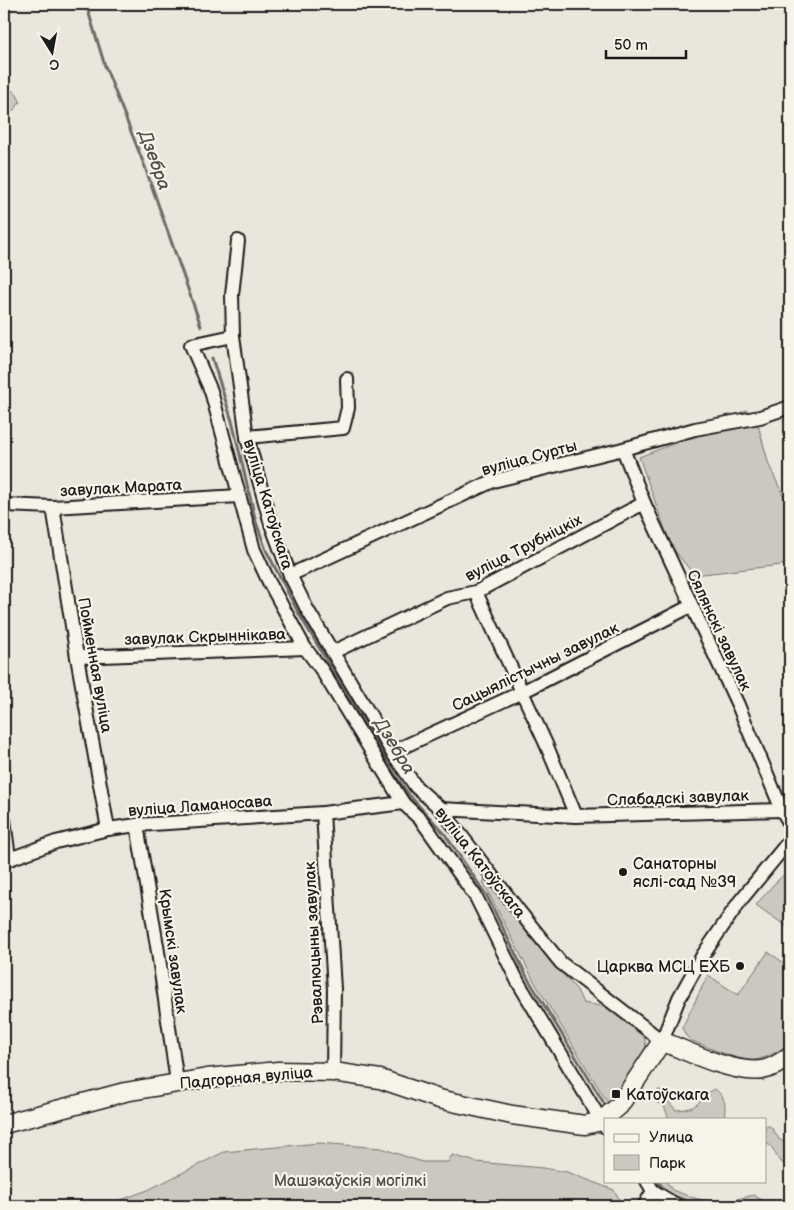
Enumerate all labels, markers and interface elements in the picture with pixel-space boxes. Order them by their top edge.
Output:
north arrow [28,28,78,78]
scale bar [606,28,686,60]
text: 50 m [614,36,648,55]
text: С [48,55,61,74]
water label: Дзебра [134,126,175,193]
street label: вуліца Катоўскага [239,437,297,573]
street label: вуліца Сурты [480,437,579,480]
street label: завулак Марата [60,476,183,501]
street label: вуліца Трубніцкіх [462,511,585,586]
street label: Сялянскі завулак [682,567,755,695]
street label: Пойменная вуліца [73,596,116,735]
street label: Сацыялістычны завулак [449,618,623,716]
street label: завулак Скрыннікава [124,625,287,650]
water label: Дзебра [369,713,420,778]
street label: Слабадскі завулак [607,787,750,810]
street label: вуліца Ламаносава [128,792,273,821]
street label: вуліца Катоўскага [431,804,529,923]
place label: Санаторны яслі-сад №39 [633,855,736,892]
street label: Рэвалюцыны завулак [301,861,328,1025]
marker: Санаторны яслі-сад №39 [617,866,629,878]
street label: Крымскі завулак [154,888,191,1015]
place label: Царква МСЦ ЕХБ [597,958,731,977]
marker: Царква МСЦ ЕХБ [734,960,746,972]
street label: Падгорная вуліца [179,1063,314,1094]
place label: Катоўскага [626,1086,710,1105]
marker: Катоўскага [610,1088,622,1100]
legend [604,1118,766,1182]
text: Улица [649,1128,694,1147]
text: Парк [649,1154,686,1173]
park label: Машэкаўскія могілкі [274,1172,426,1191]

